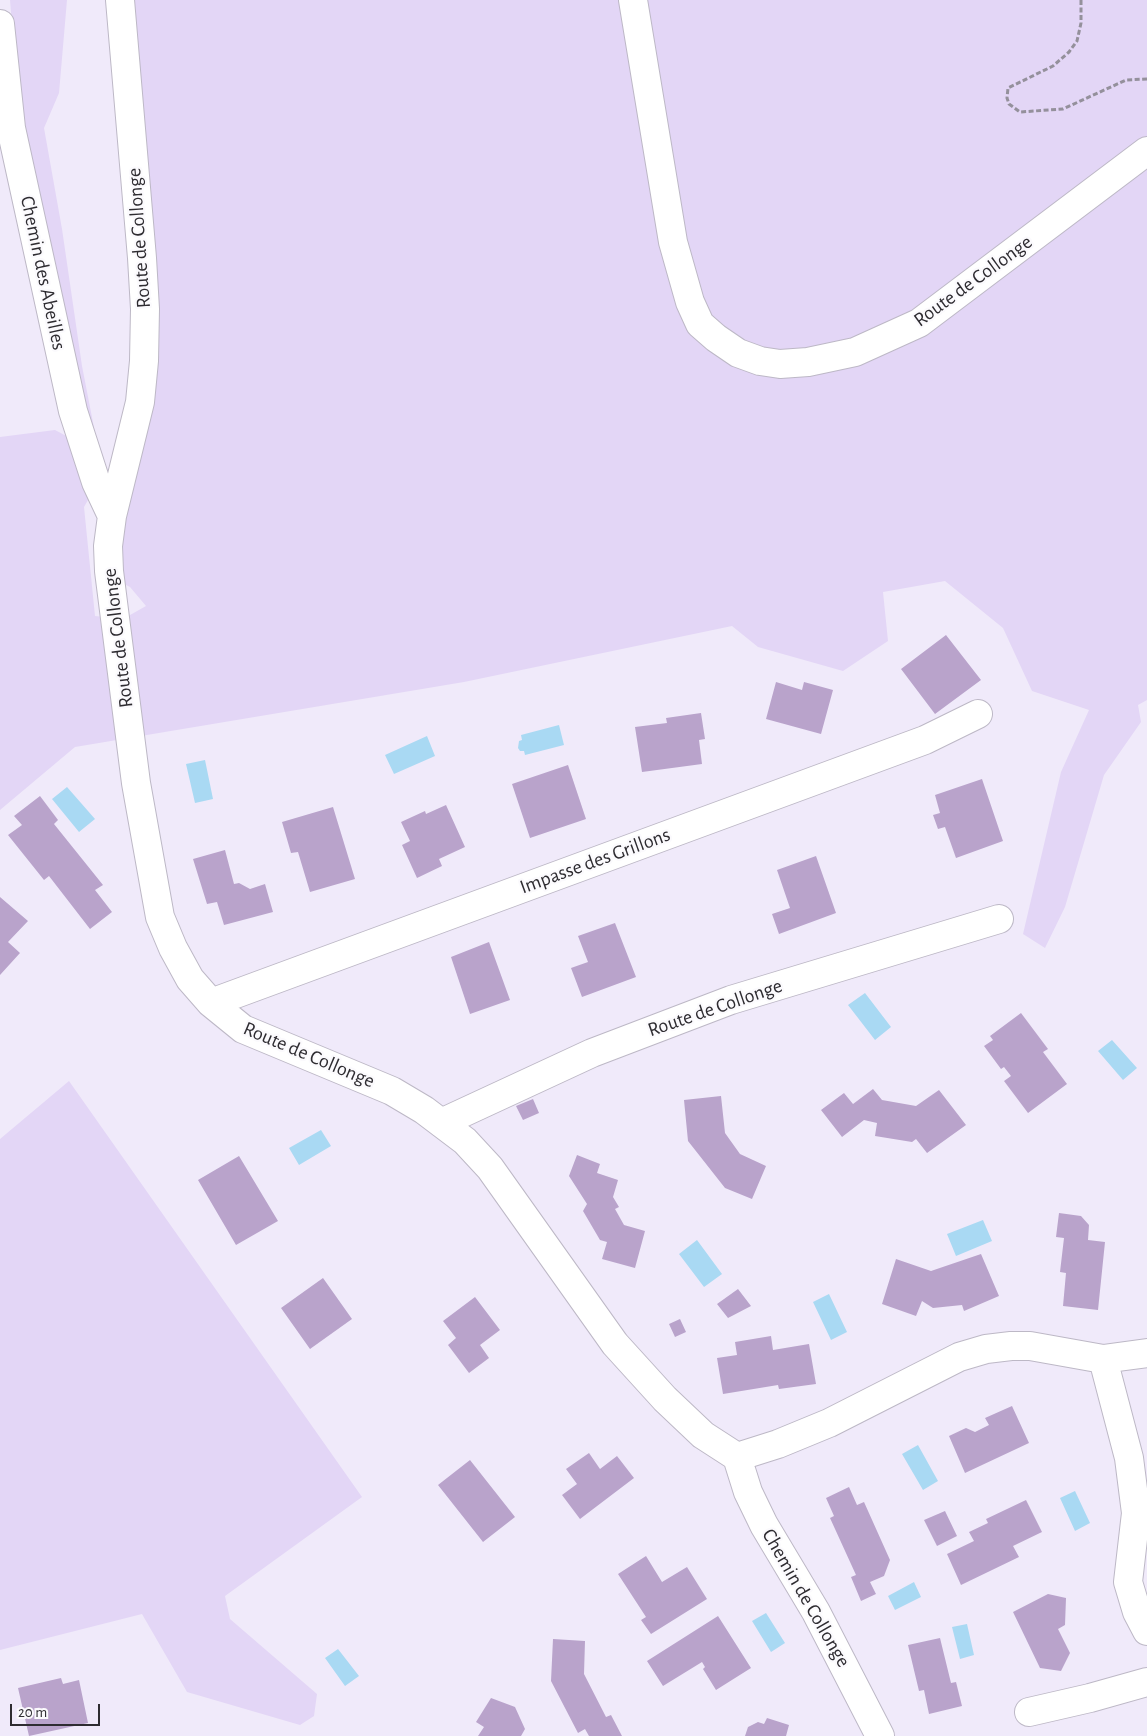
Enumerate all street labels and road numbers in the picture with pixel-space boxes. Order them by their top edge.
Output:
street label: Route de Collonge [122,167,156,309]
street label: Chemin des Abeilles [15,194,71,352]
street label: Route de Collonge [909,230,1037,332]
street label: Route de Collonge [98,567,138,709]
street label: Impasse des Grillons [517,823,673,899]
street label: Route de Collonge [645,974,785,1042]
street label: Route de Collonge [240,1017,378,1093]
street label: Chemin de Collonge [757,1524,855,1672]

